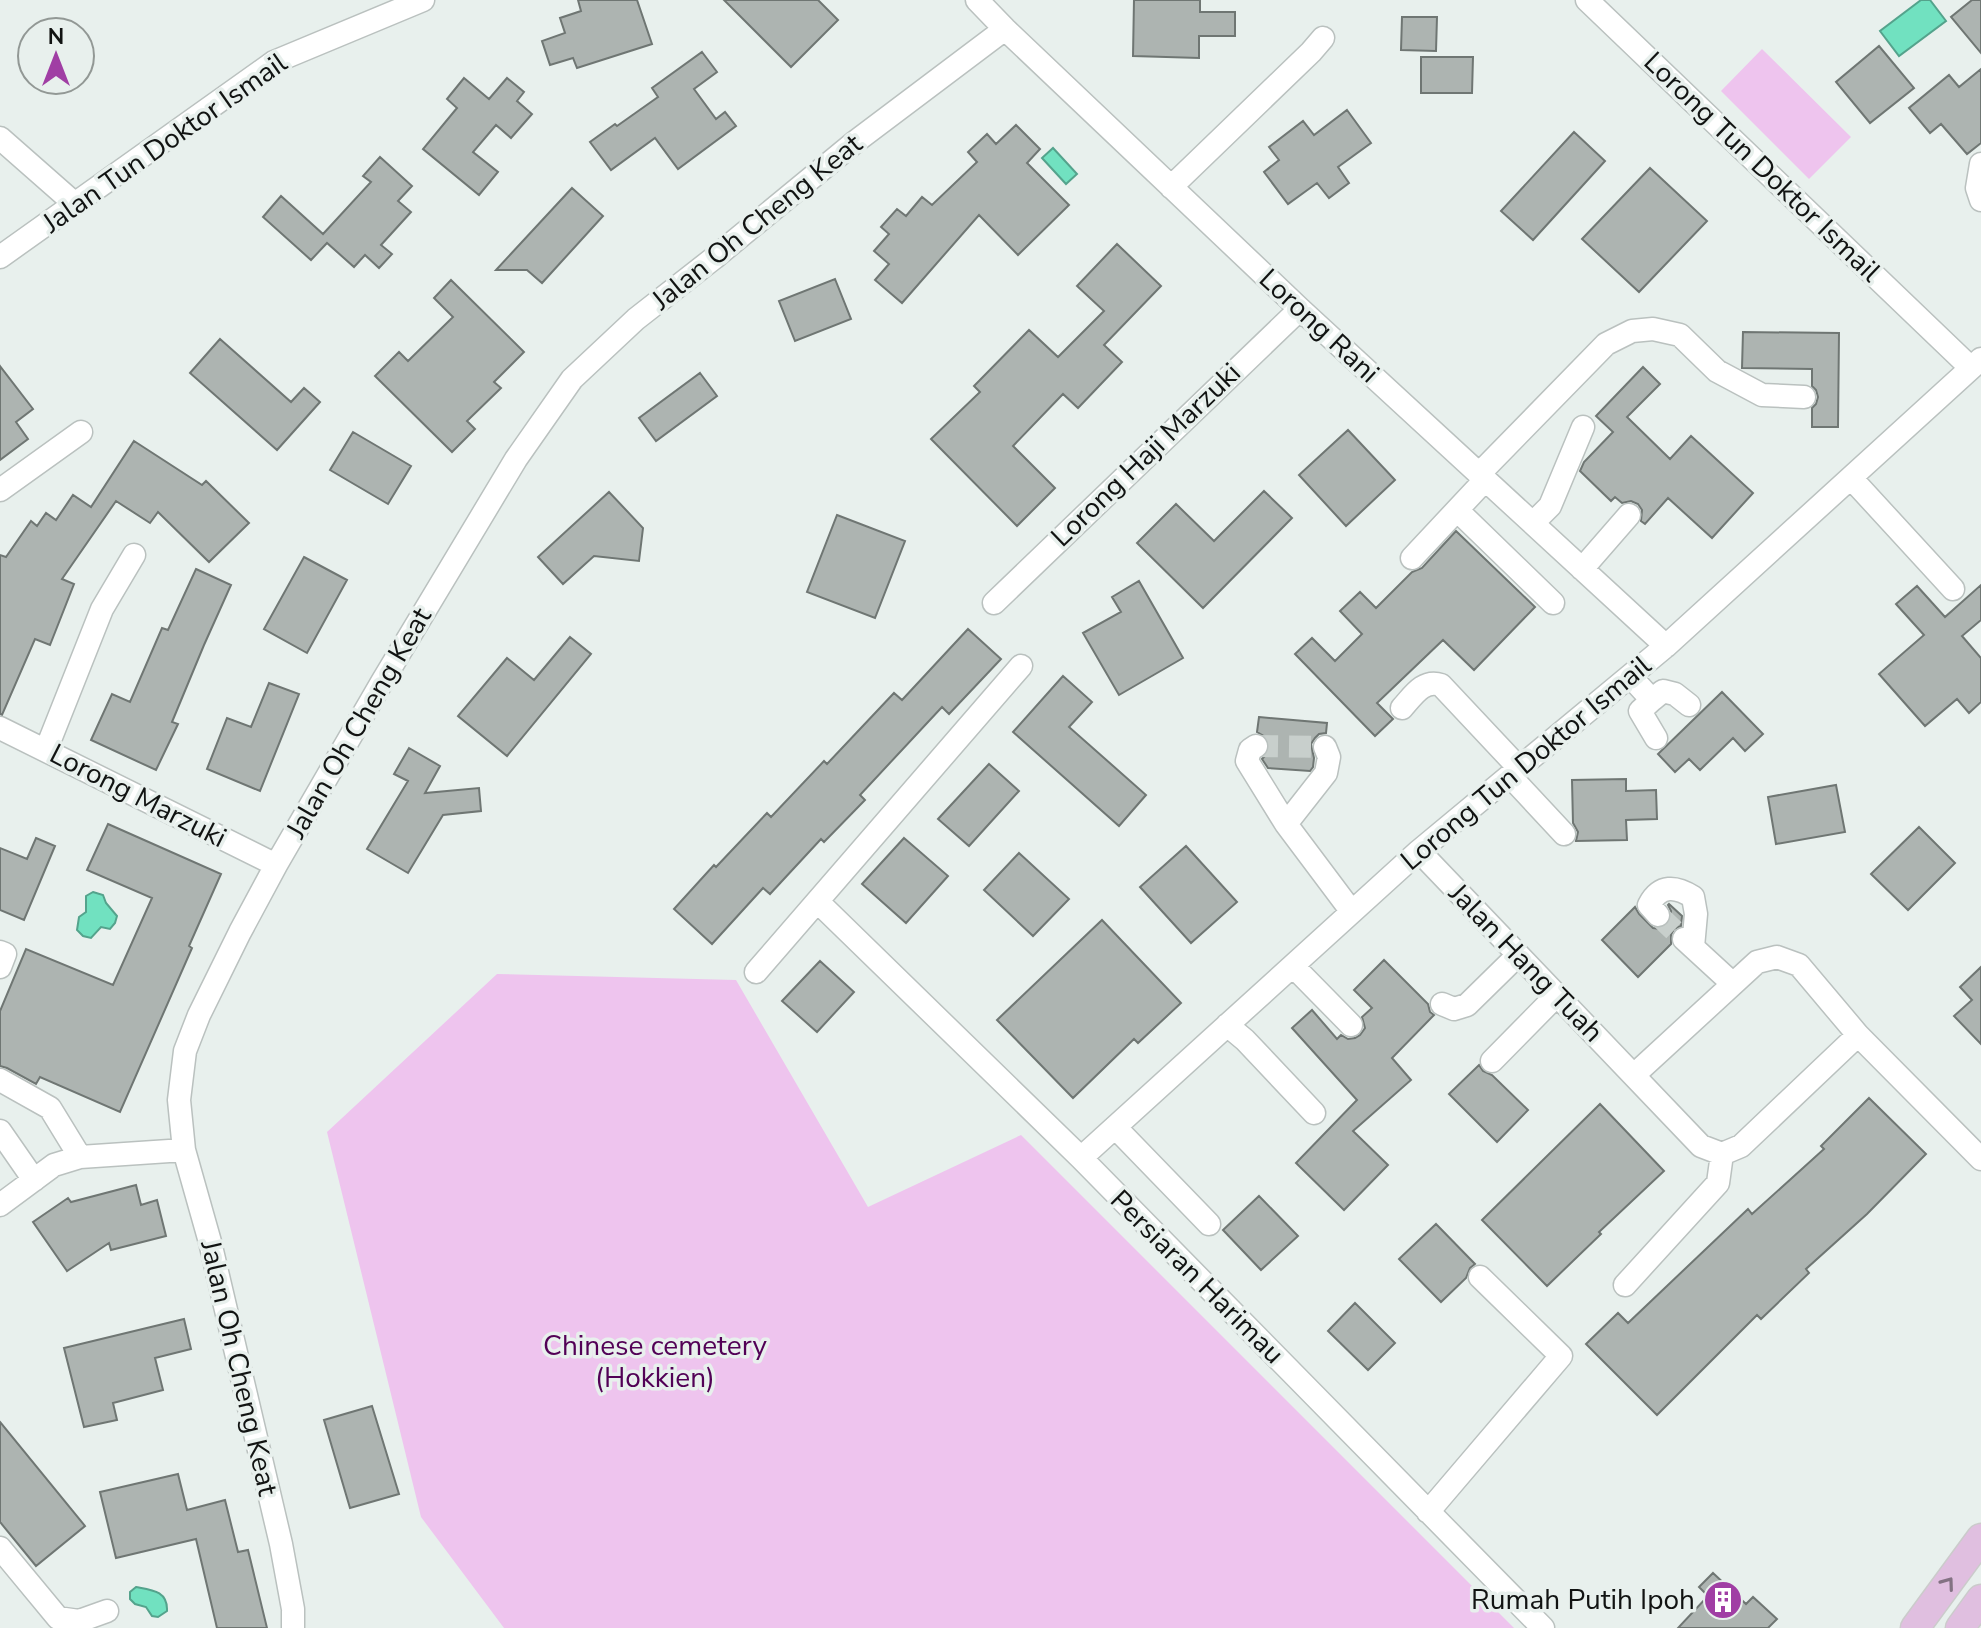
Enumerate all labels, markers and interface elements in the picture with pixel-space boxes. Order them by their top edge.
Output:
north arrow [16,16,96,96]
text: N [48,22,64,52]
street label: Jalan Tun Doktor Ismail [34,44,295,242]
street label: Lorong Tun Doktor Ismail [1635,44,1889,291]
street label: Jalan Oh Cheng Keat [643,125,870,319]
street label: Lorong Rani [1251,260,1387,392]
street label: Lorong Haji Marzuki [1043,354,1249,556]
street label: Jalan Oh Cheng Keat [277,600,441,846]
street label: Lorong Tun Doktor Ismail [1393,646,1660,879]
street label: Lorong Marzuki [43,735,233,857]
street label: Jalan Hang Tuah [1440,875,1612,1051]
street label: Persiaran Harimau [1102,1182,1292,1372]
street label: Jalan Oh Cheng Keat [191,1236,287,1499]
park label: Chinese cemetery (Hokkien) [543,1327,768,1397]
one-way arrow [1938,1577,1953,1591]
building icon: Rumah Putih Ipoh [1702,1579,1744,1621]
place label: Rumah Putih Ipoh [1471,1581,1695,1619]

